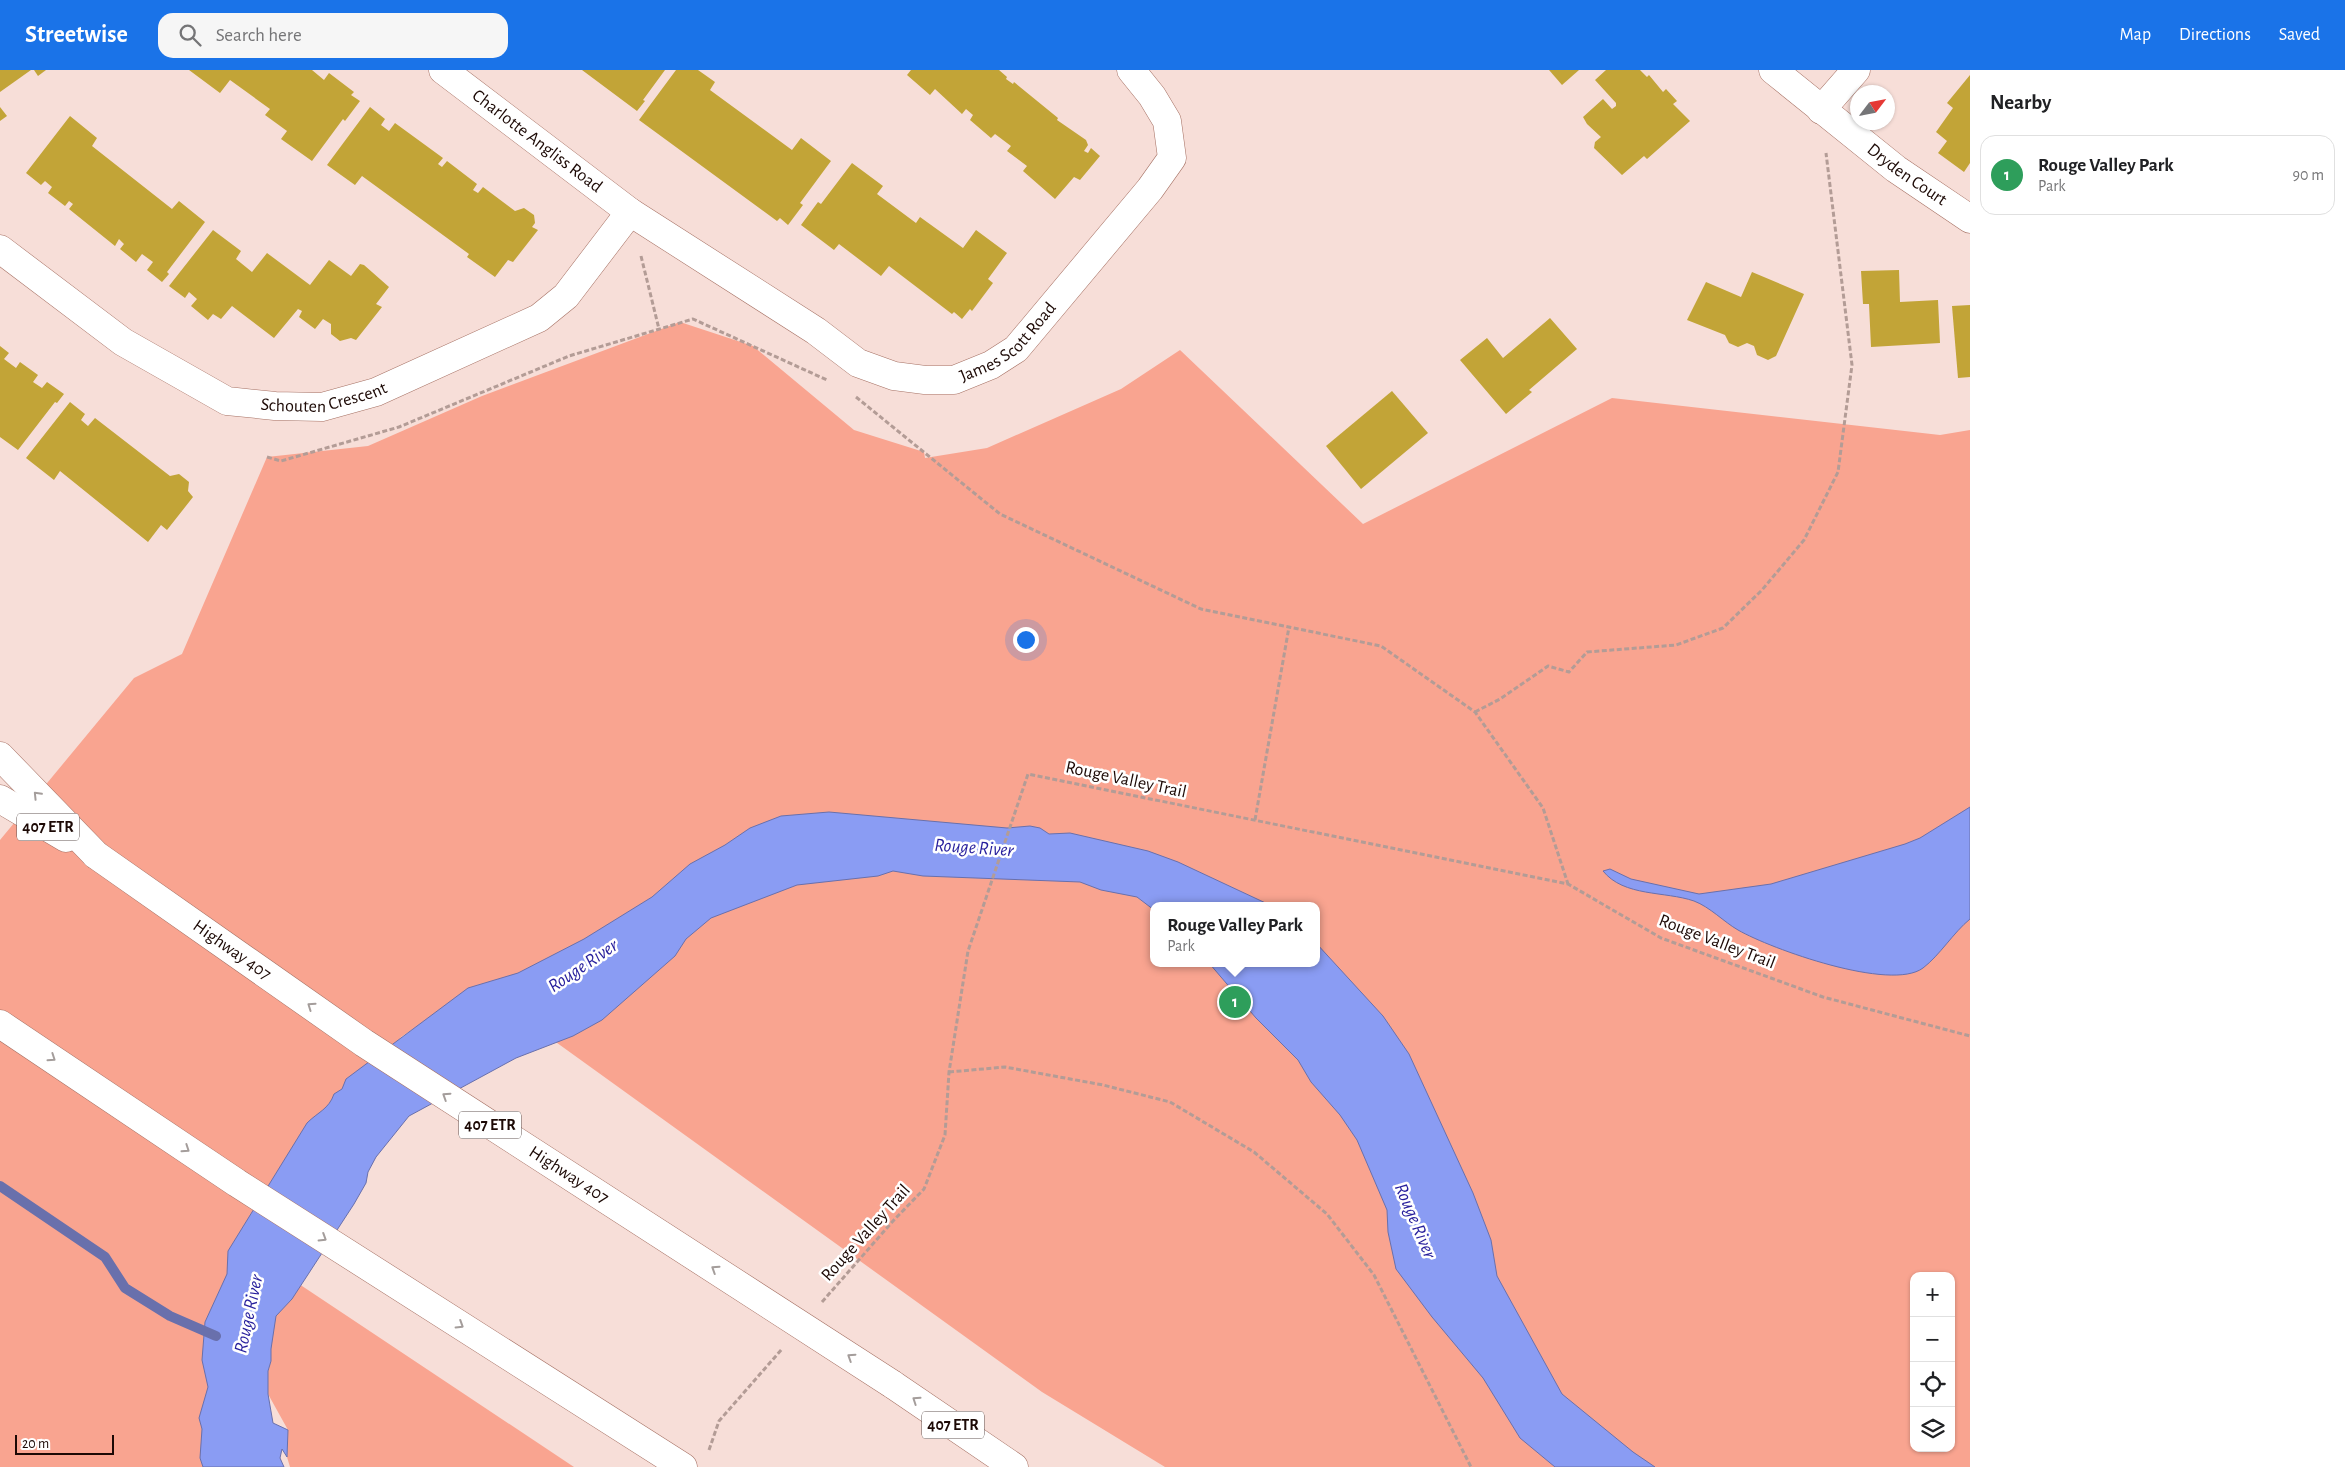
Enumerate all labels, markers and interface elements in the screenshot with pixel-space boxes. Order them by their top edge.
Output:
search box [158,13,508,58]
icon: search [176,21,204,49]
text: Streetwise [25,23,128,47]
text: Search here [216,26,302,45]
text: Map [2120,26,2151,44]
text: Directions [2179,26,2251,44]
text: Saved [2279,26,2320,44]
north arrow [1850,85,1895,130]
street label: Charlotte Angliss Road [469,86,605,196]
text: Nearby [1990,92,2051,113]
street label: Dryden Court [1863,140,1950,210]
text: Rouge Valley Park [2038,156,2174,175]
text: 1 [2004,167,2010,183]
text: 90 m [2293,167,2324,183]
text: Park [2038,178,2066,194]
street label: James Scott Road [957,299,1060,386]
street label: Schouten Crescent [260,379,390,416]
your location [1013,627,1039,653]
street label: Rouge Valley Trail [1064,758,1188,802]
one-way arrow [34,791,43,800]
road number: 407 ETR [17,814,79,840]
water label: Rouge River [934,836,1015,860]
popup [1150,902,1320,967]
street label: Rouge Valley Trail [1656,912,1778,972]
text: Rouge Valley Park [1167,916,1303,935]
street label: Highway 407 [190,917,274,984]
water label: Rouge River [545,935,622,996]
text: Park [1167,938,1195,954]
pin: 1 [1219,983,1251,1021]
one-way arrow [307,1002,316,1012]
one-way arrow [46,1052,56,1061]
one-way arrow [442,1093,451,1102]
road number: 407 ETR [459,1112,521,1138]
one-way arrow [181,1143,190,1152]
street label: Highway 407 [526,1143,612,1207]
street label: Rouge Valley Trail [818,1181,914,1285]
water label: Rouge River [1391,1181,1440,1262]
one-way arrow [317,1232,326,1241]
one-way arrow [711,1266,720,1276]
water label: Rouge River [231,1272,267,1355]
map controls [1910,1272,1955,1452]
button: + [1910,1272,1955,1317]
button: − [1910,1317,1955,1362]
one-way arrow [454,1319,463,1329]
one-way arrow [847,1354,856,1364]
button: locate [1910,1362,1955,1407]
one-way arrow [912,1397,921,1406]
button: layers [1910,1407,1955,1452]
road number: 407 ETR [922,1412,984,1438]
scale bar [15,1432,114,1455]
text: 20 m [22,1437,49,1451]

